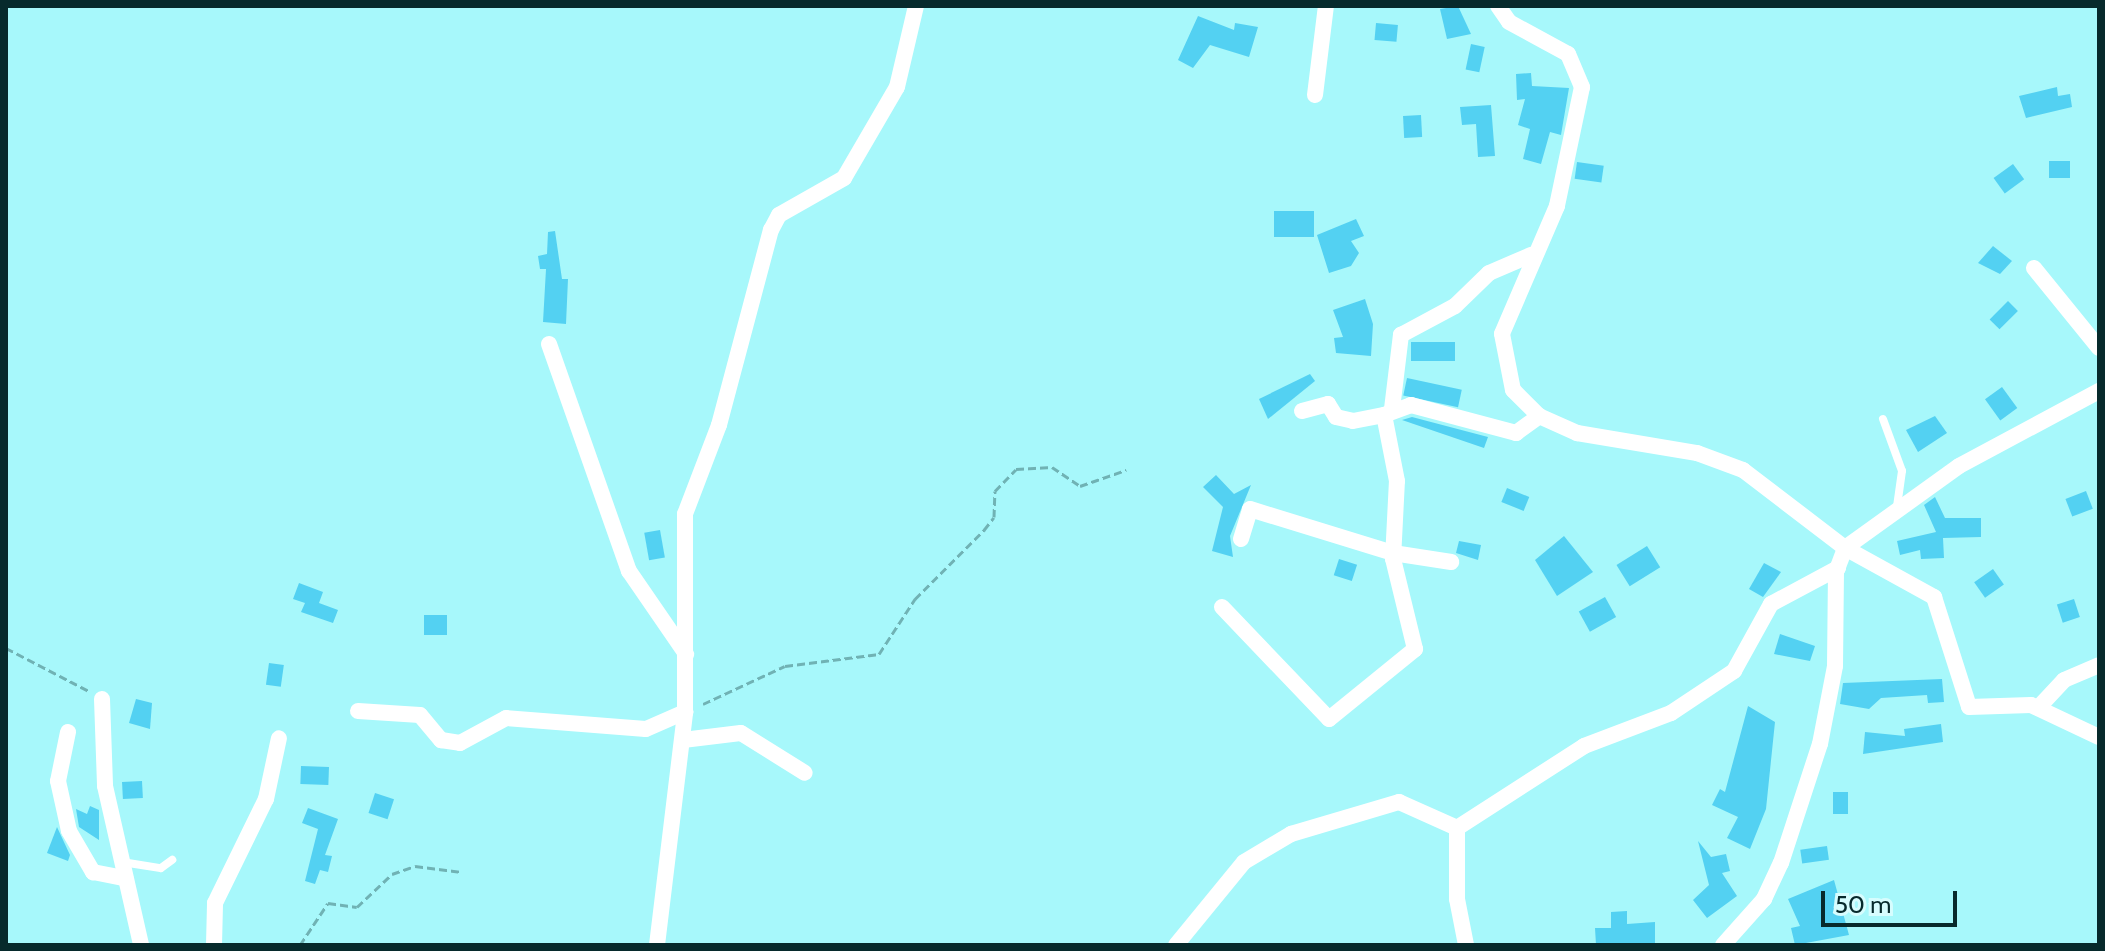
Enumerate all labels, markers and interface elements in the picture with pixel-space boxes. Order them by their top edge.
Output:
scale bar [1825,875,1961,925]
text: 50 m [1835,890,1891,919]

